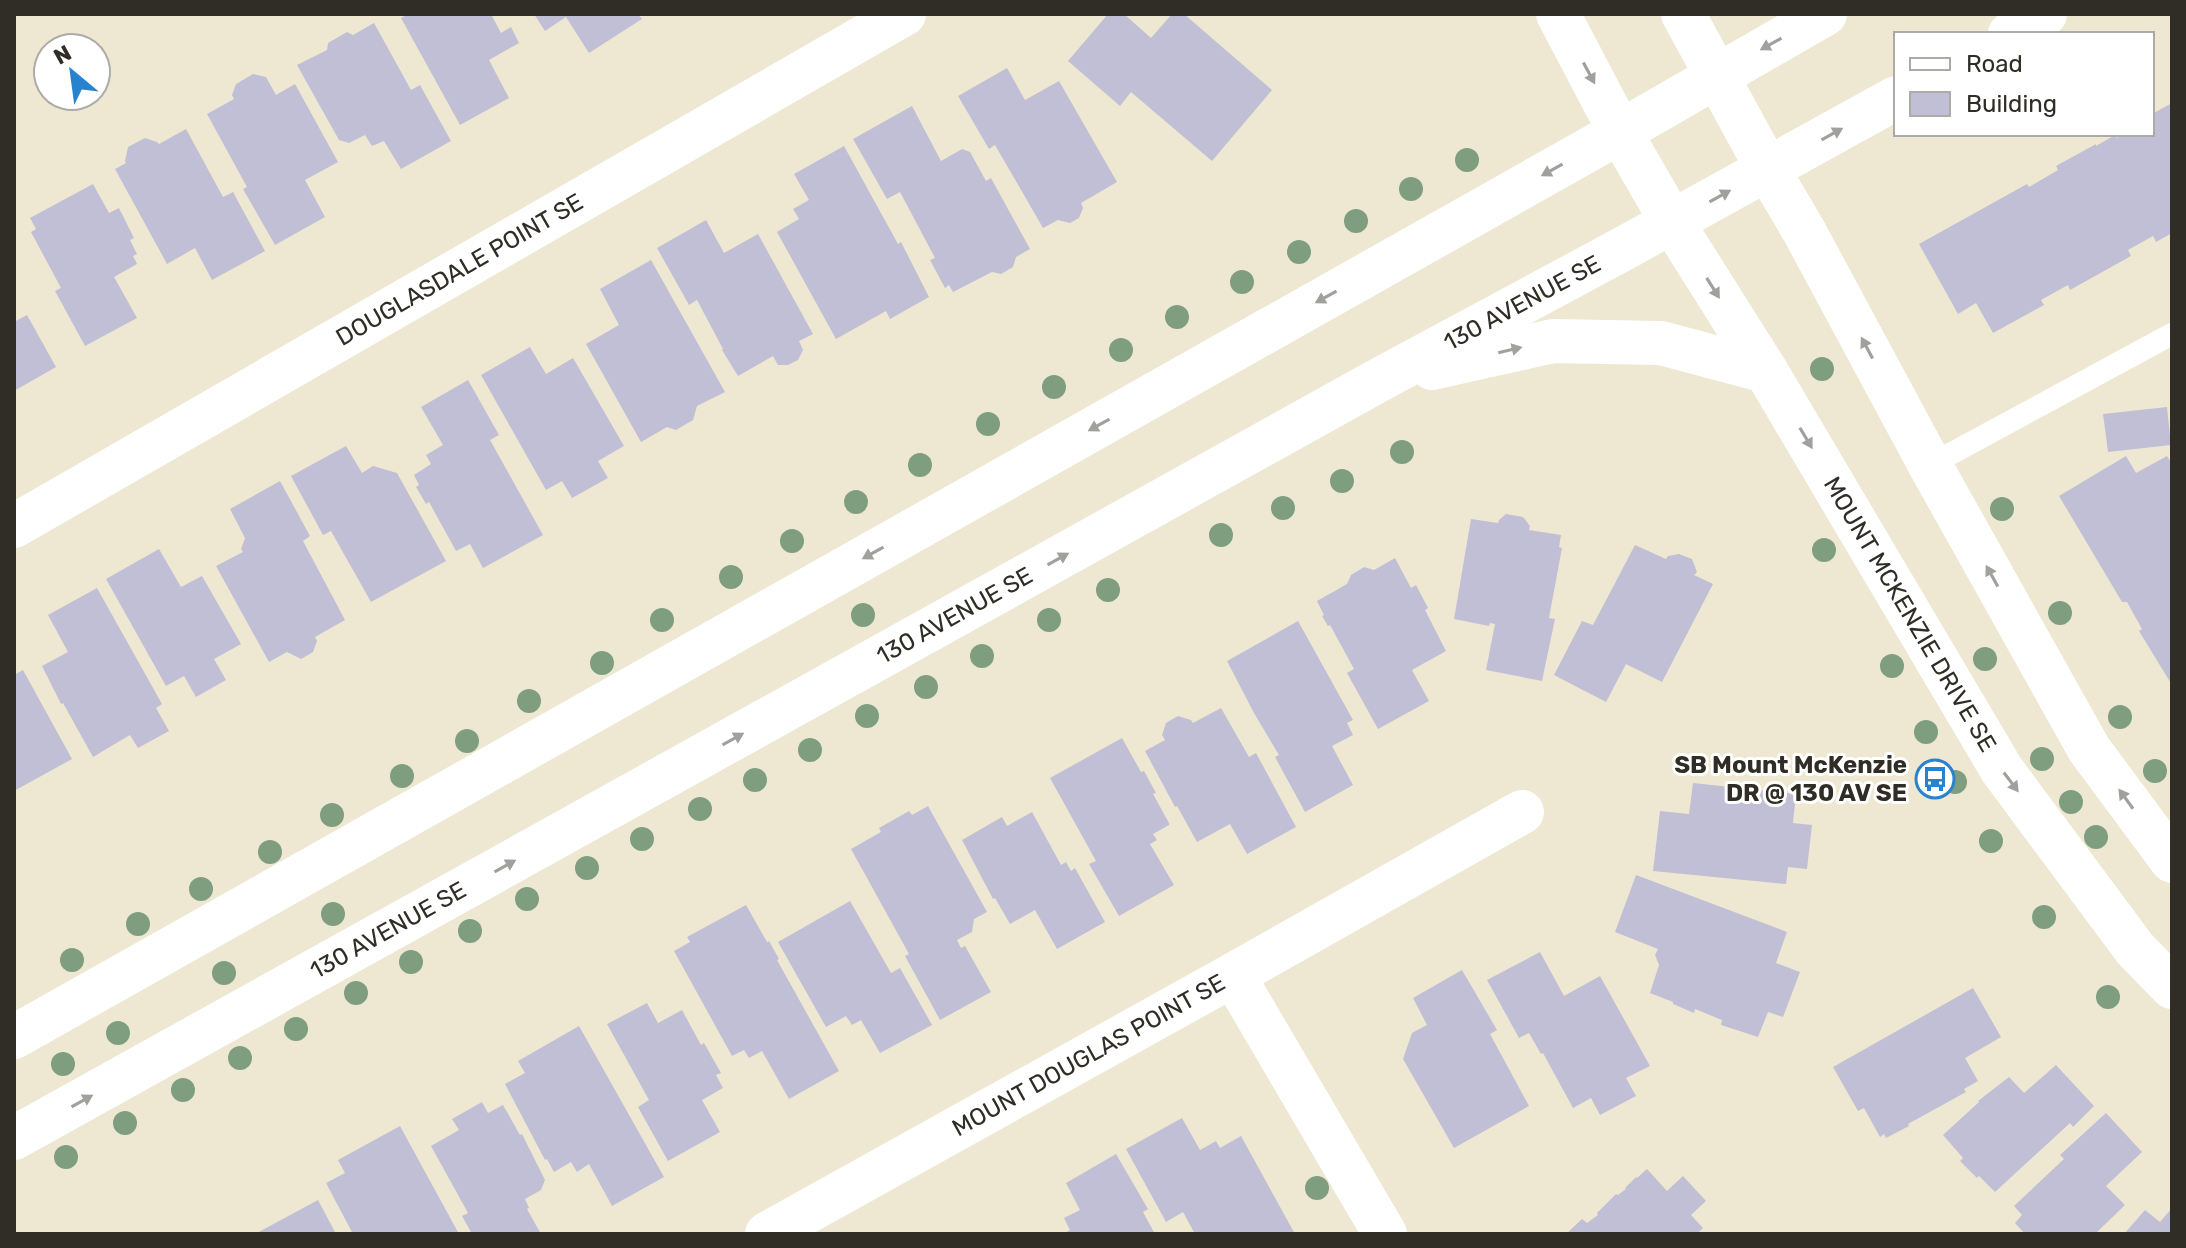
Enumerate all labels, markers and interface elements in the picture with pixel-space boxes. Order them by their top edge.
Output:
north arrow [32,32,112,112]
legend [1894,32,2154,136]
one-way arrow [1760,37,1782,51]
text: N [49,39,76,71]
text: Road [1966,50,2023,78]
one-way arrow [1581,62,1595,84]
text: Building [1966,90,2057,118]
one-way arrow [1821,127,1843,141]
one-way arrow [1541,163,1563,177]
street label: DOUGLASDALE POINT SE [331,188,588,352]
one-way arrow [1709,189,1731,203]
street label: 130 AVENUE SE [1439,249,1605,356]
one-way arrow [1706,277,1720,299]
one-way arrow [1315,290,1337,304]
one-way arrow [1861,337,1875,359]
one-way arrow [1497,344,1522,356]
one-way arrow [1088,418,1110,432]
one-way arrow [1799,427,1813,449]
street label: MOUNT MCKENZIE DRIVE SE [1818,472,2002,757]
one-way arrow [862,546,884,560]
one-way arrow [1046,552,1069,565]
street label: 130 AVENUE SE [872,561,1037,670]
one-way arrow [1986,565,2000,587]
one-way arrow [721,732,744,746]
place label: SB Mount McKenzie DR @ 130 AV SE [1674,751,1907,807]
bus stop icon: SB Mount McKenzie DR @ 130 AV SE [1914,758,1956,800]
one-way arrow [2002,771,2018,792]
one-way arrow [2118,788,2134,809]
one-way arrow [494,859,516,873]
street label: 130 AVENUE SE [305,876,471,985]
street label: MOUNT DOUGLAS POINT SE [947,968,1230,1142]
one-way arrow [71,1094,93,1108]

